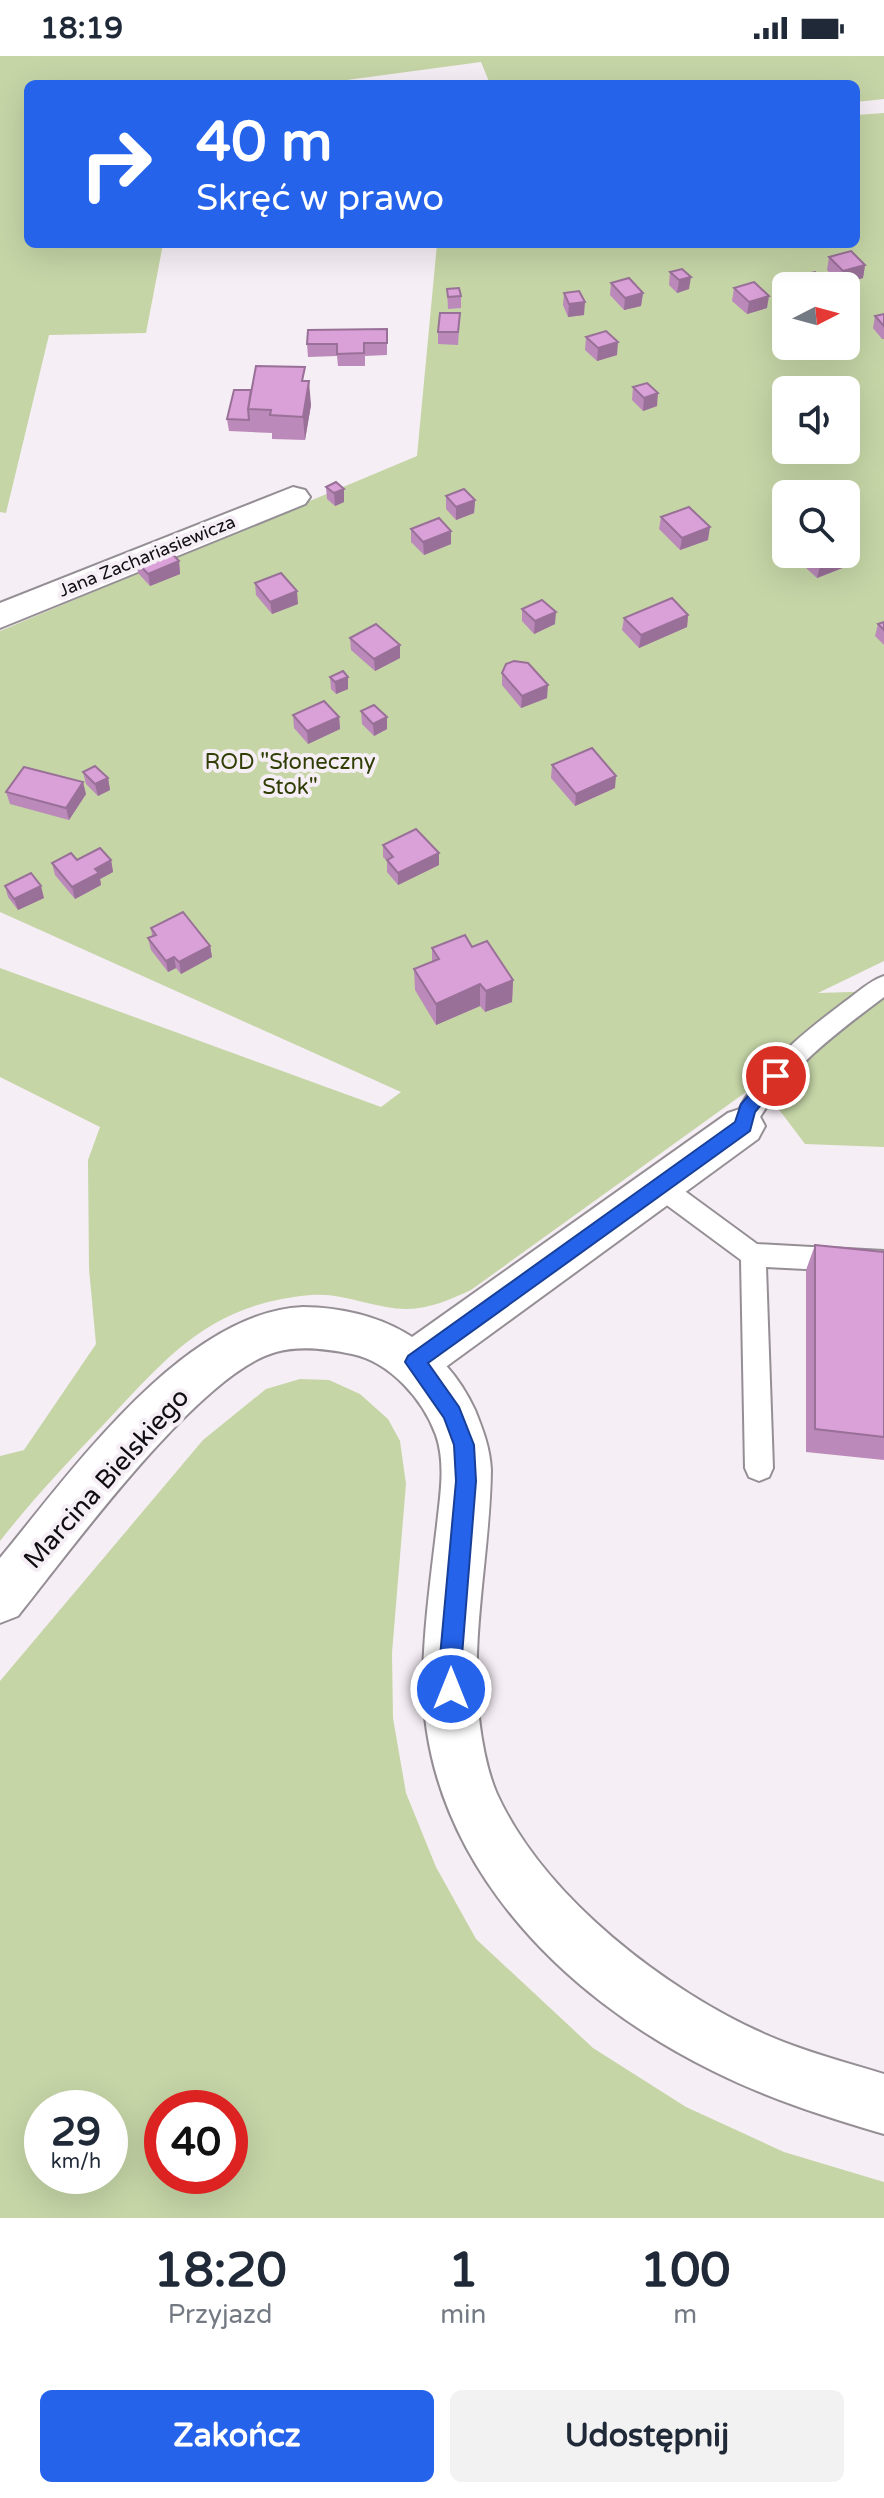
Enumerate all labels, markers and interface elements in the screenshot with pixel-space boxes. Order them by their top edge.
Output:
text: 18:19 [40,10,123,47]
text: 40 m [196,109,332,176]
icon: right [64,112,168,216]
text: Skręć w prawo [196,177,444,220]
north arrow [772,272,860,360]
map controls [772,272,860,568]
button: sound [772,376,860,464]
button: search [772,480,860,568]
street label: Jana Zachariasiewicza [55,510,239,602]
park label: ROD "Słoneczny Stok" [205,749,376,800]
pin [742,1042,810,1110]
icon: arrive [754,1054,798,1098]
street label: Marcina Bielskiego [17,1382,196,1575]
position arrow [409,1647,493,1731]
speed limit sign: 40 [144,2090,248,2194]
text: 29 [51,2108,101,2156]
text: km/h [51,2150,101,2174]
text: 18:20 [154,2242,287,2300]
text: 1 [448,2242,478,2300]
text: 100 [640,2242,730,2300]
text: Przyjazd [168,2299,272,2330]
text: min [440,2299,486,2330]
text: m [673,2299,697,2330]
button: Zakończ [40,2390,434,2482]
button: Udostępnij [450,2390,844,2482]

